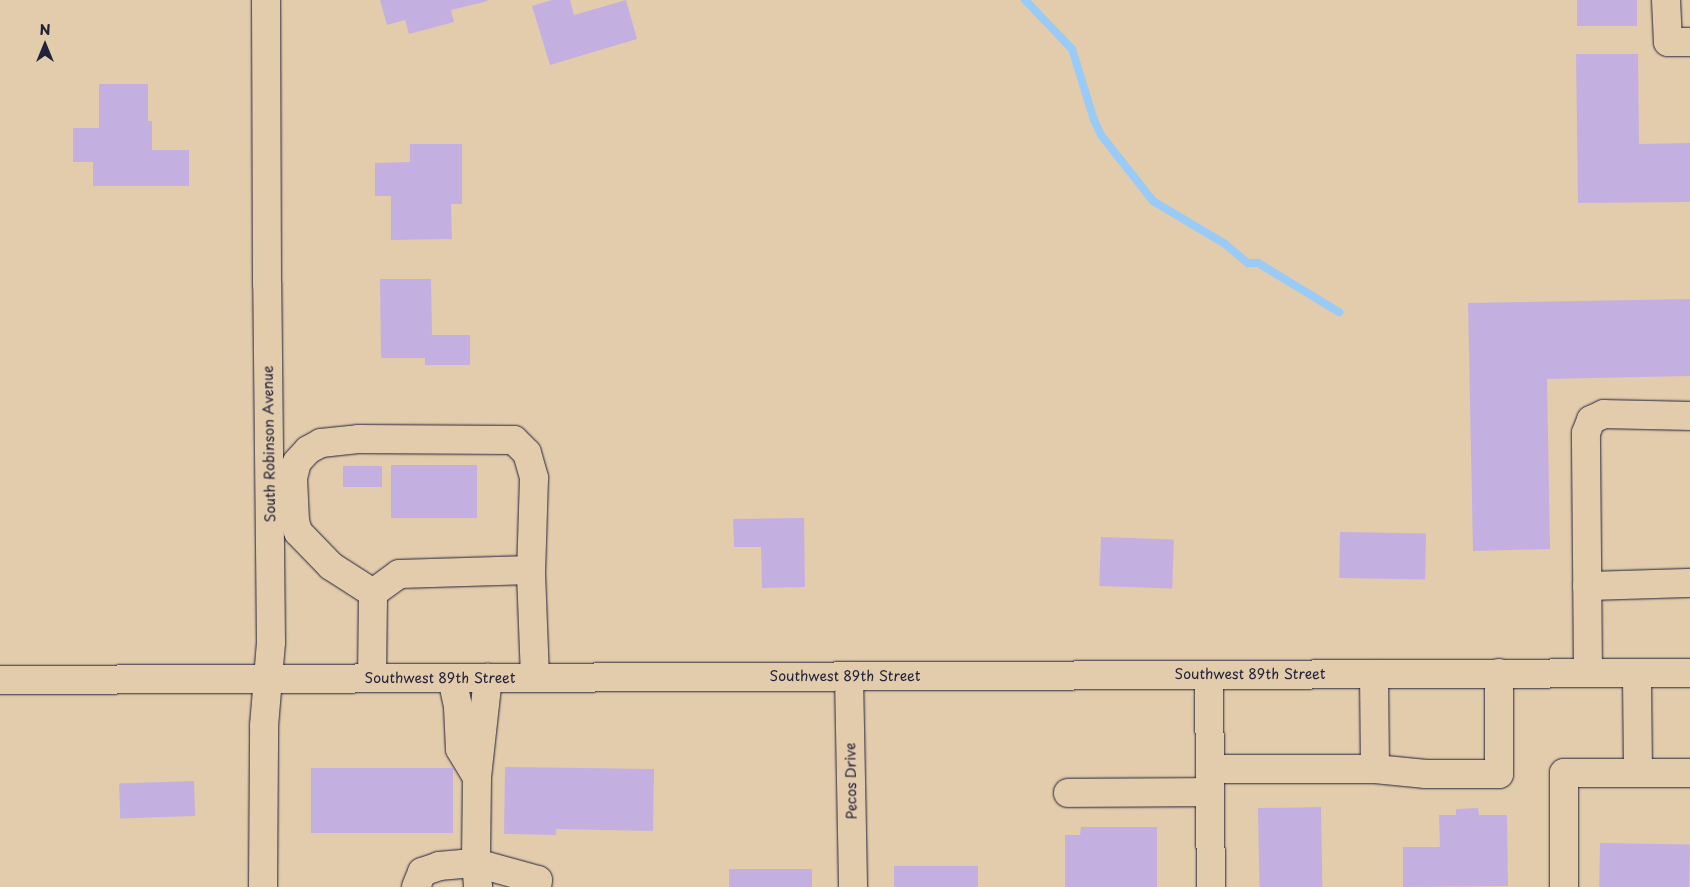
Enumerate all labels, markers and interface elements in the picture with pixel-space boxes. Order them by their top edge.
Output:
text: N [39,19,51,40]
north arrow [20,20,70,70]
street label: South Robinson Avenue [259,366,279,522]
street label: Southwest 89th Street [1175,666,1325,682]
street label: Southwest 89th Street [770,668,920,684]
street label: Southwest 89th Street [365,670,515,686]
street label: Pecos Drive [842,742,860,820]

